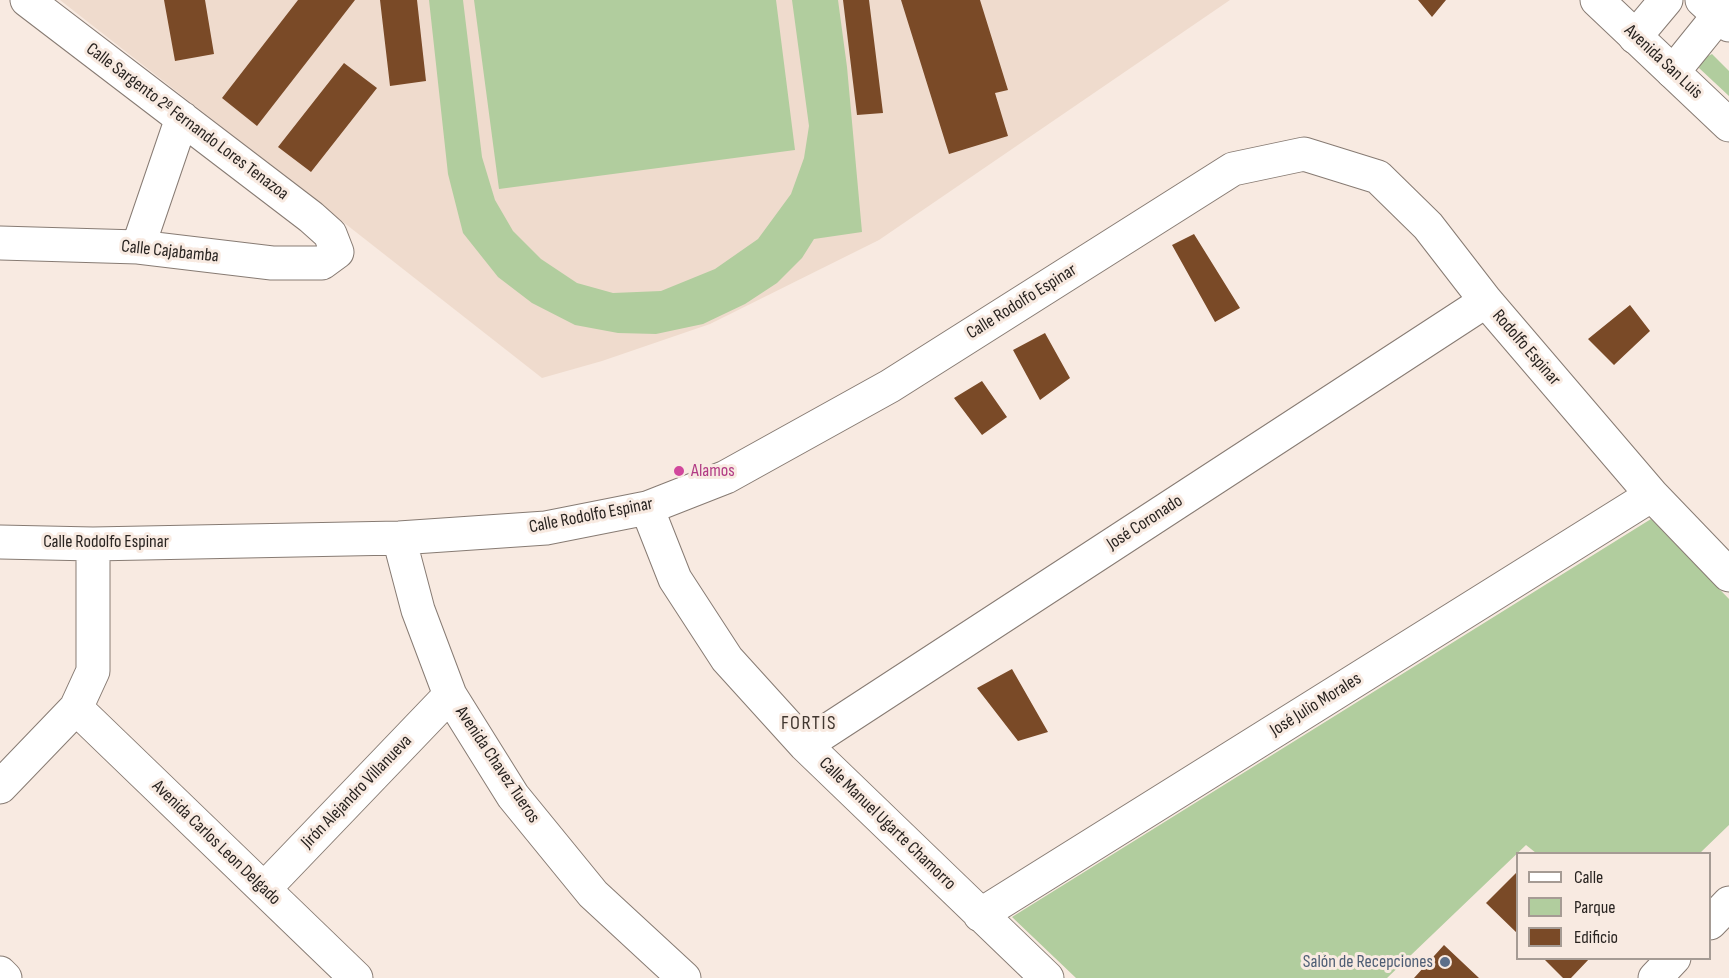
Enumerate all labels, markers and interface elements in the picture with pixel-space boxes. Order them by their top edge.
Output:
street label: Avenida San Luis [1619,20,1707,104]
street label: Calle Sargento 2º Fernando Lores Tenazoa [81,39,293,205]
street label: Calle Cajabamba [120,236,220,268]
street label: Calle Rodolfo Espinar [963,260,1081,344]
street label: Rodolfo Espinar [1487,306,1565,390]
place label: Alamos [691,460,735,482]
marker: Alamos [672,464,686,478]
street label: José Coronado [1103,491,1187,555]
street label: Calle Rodolfo Espinar [527,493,655,539]
street label: Calle Rodolfo Espinar [43,531,169,553]
street label: José Julio Morales [1266,668,1366,742]
street label: Avenida Chavez Tueros [450,703,544,827]
district label: FORTIS [781,712,837,736]
street label: Jirón Alejandro Villanueva [297,731,417,853]
street label: Calle Manuel Ugarte Chamorro [814,753,960,895]
street label: Avenida Carlos Leon Delgado [147,776,285,910]
legend [1516,852,1711,960]
text: Calle [1574,867,1603,888]
text: Parque [1574,897,1615,918]
text: Edificio [1574,927,1618,948]
place label: Salón de Recepciones [1303,951,1433,973]
marker: Salón de Recepciones [1438,955,1452,969]

